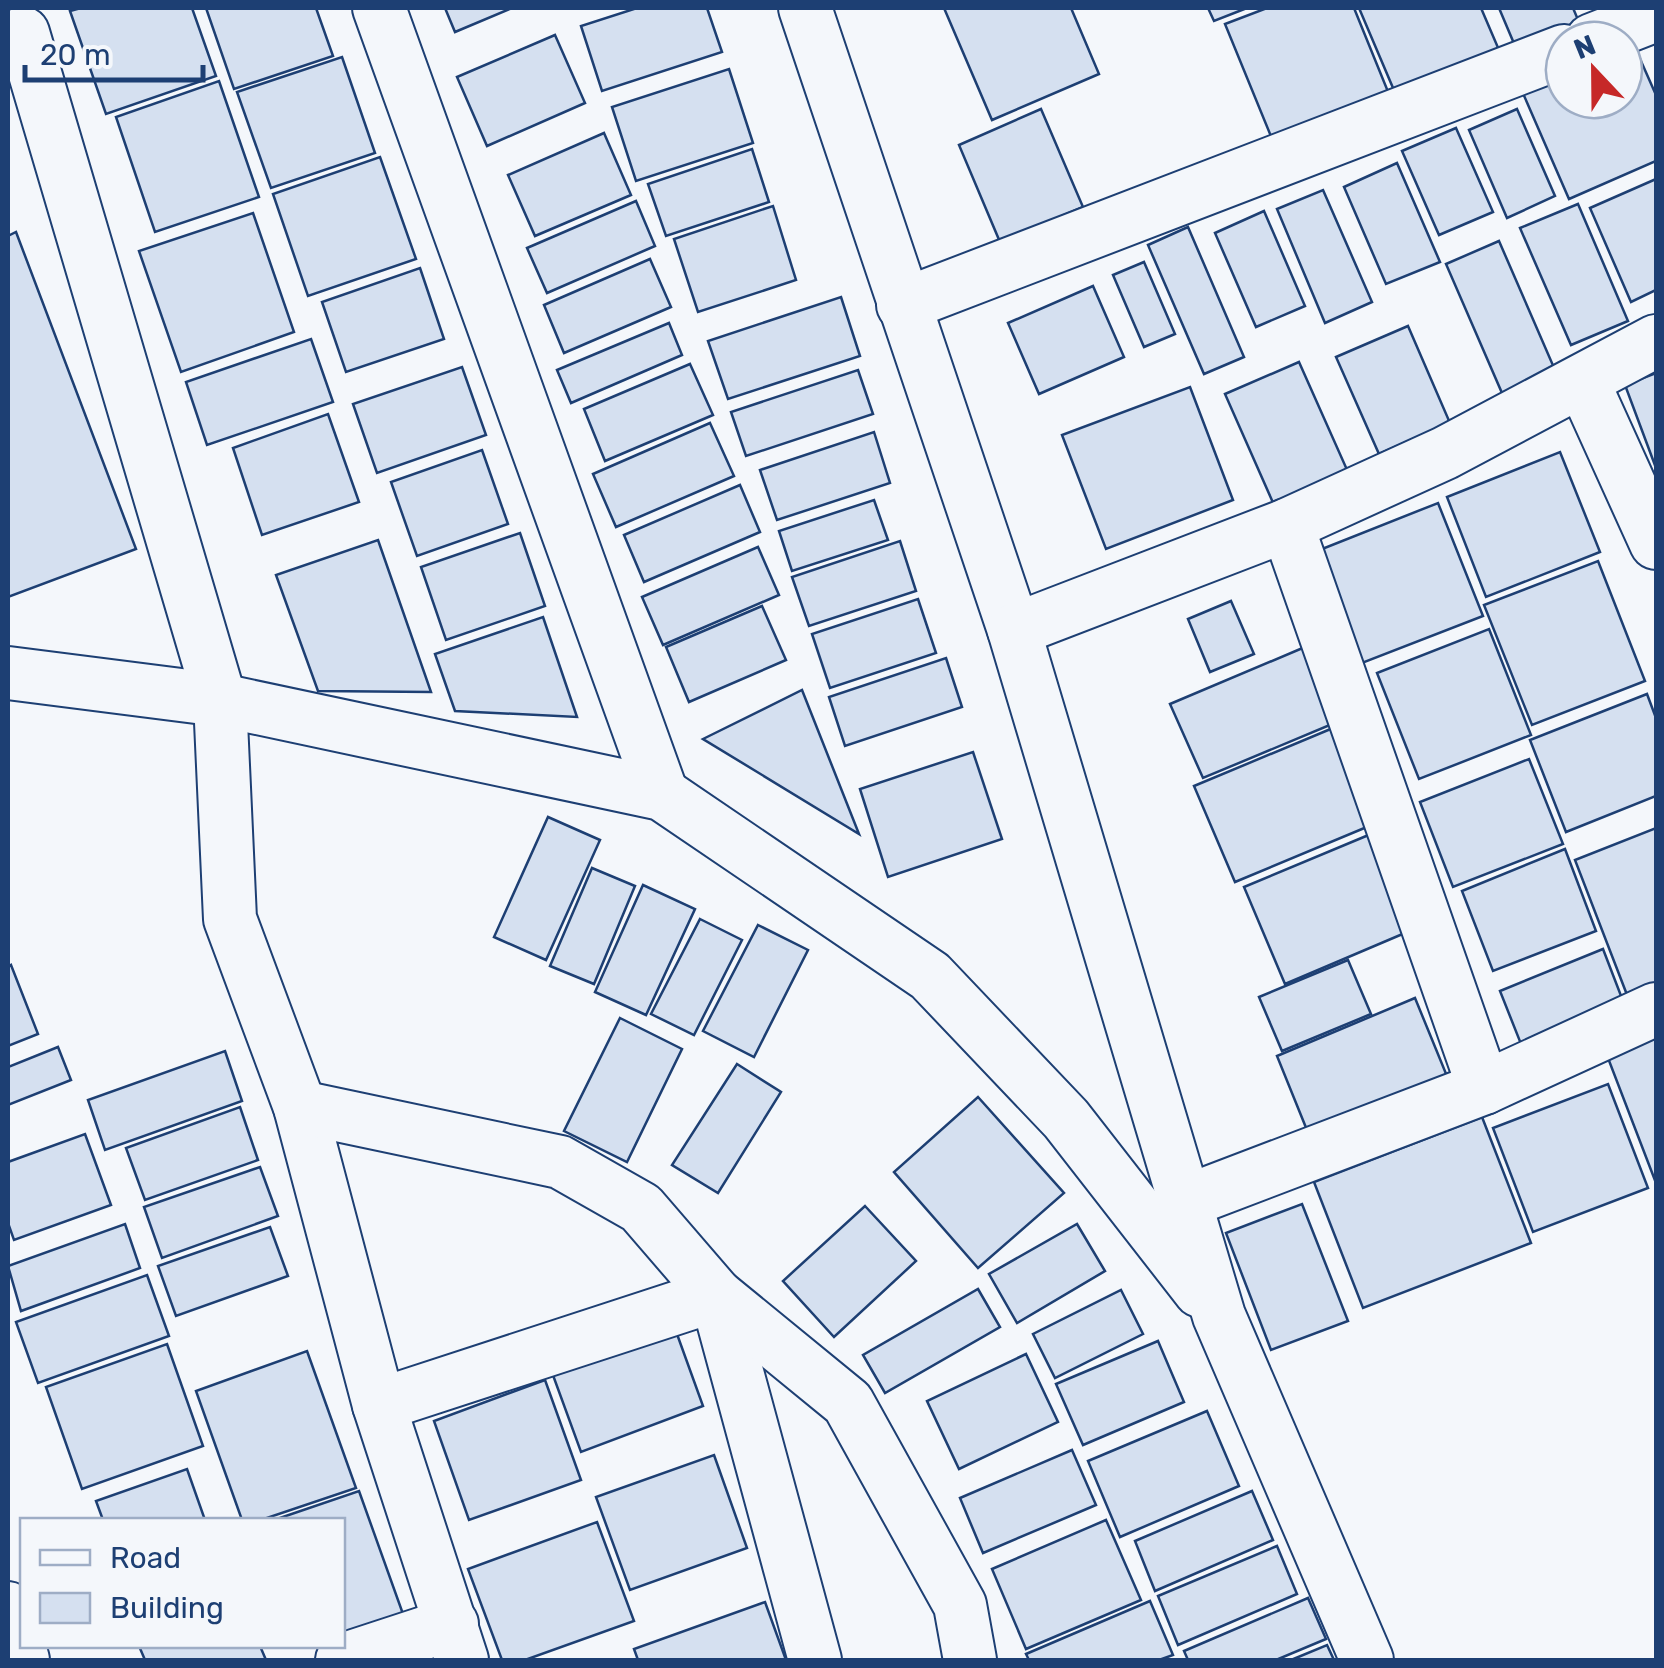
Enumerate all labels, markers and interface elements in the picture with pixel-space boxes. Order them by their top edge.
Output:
scale bar [25,20,202,82]
north arrow [1544,20,1644,120]
text: N [1569,28,1600,66]
text: 20 m [40,37,111,73]
legend [20,1518,345,1648]
text: Road [110,1540,181,1576]
text: Building [110,1590,224,1626]

